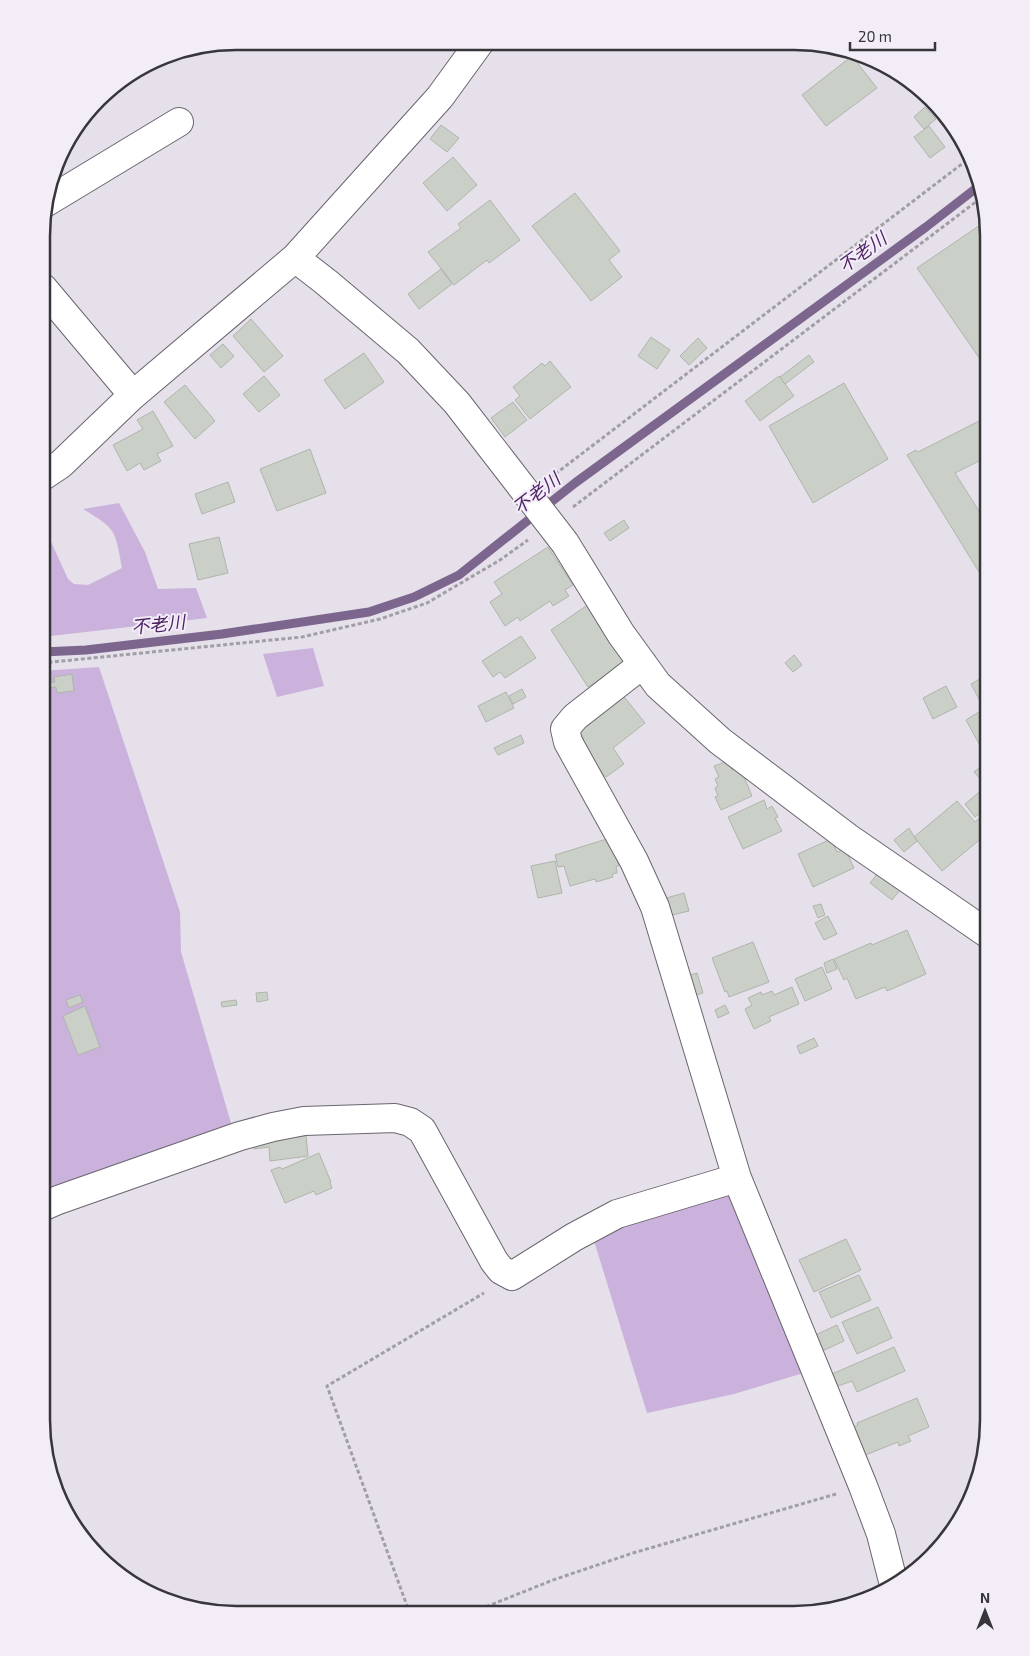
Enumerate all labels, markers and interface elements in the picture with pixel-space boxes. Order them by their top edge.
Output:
scale bar [850,20,935,52]
text: 20 m [858,27,892,45]
water label: 不老川 [834,226,892,277]
water label: 不老川 [508,466,566,518]
water label: 不老川 [130,610,188,638]
north arrow [960,1586,1010,1636]
text: N [980,1589,990,1606]

